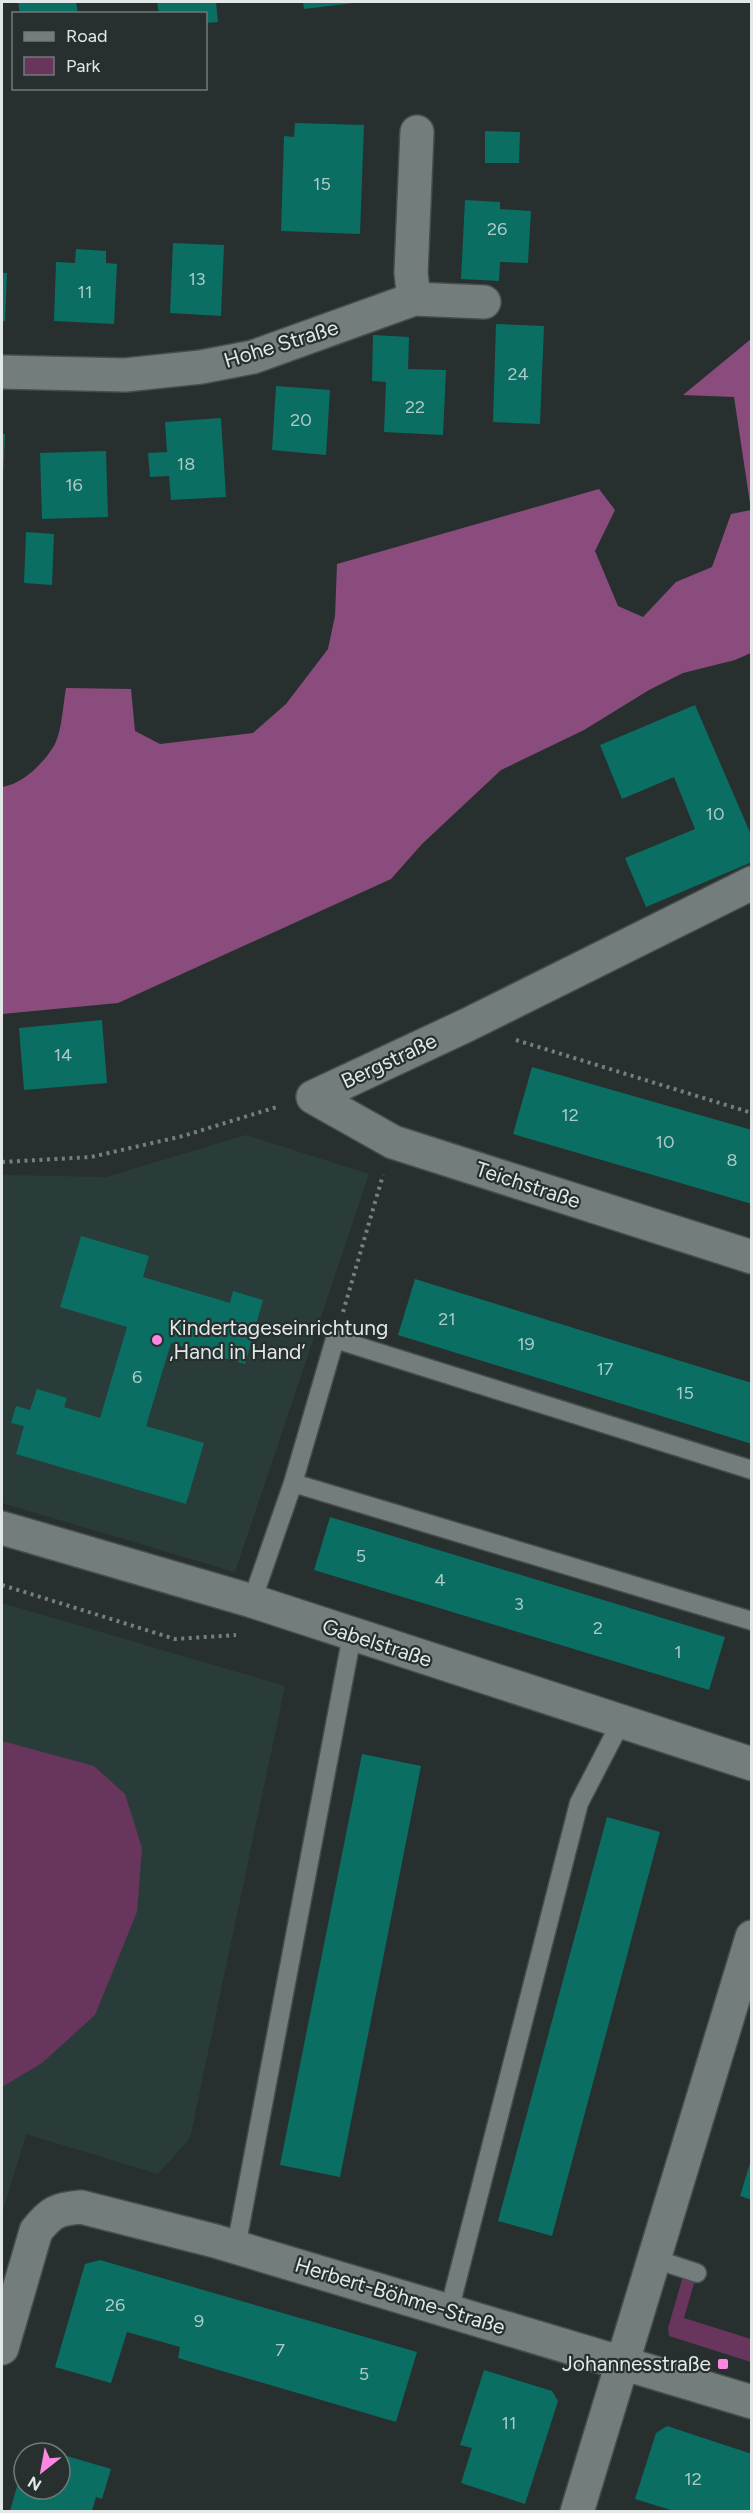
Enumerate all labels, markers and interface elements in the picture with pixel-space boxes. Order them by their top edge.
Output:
legend [12,12,207,90]
text: Road [66,25,107,47]
text: Park [66,55,101,77]
house number: 15 [313,173,331,195]
house number: 26 [487,218,507,240]
house number: 13 [188,268,206,290]
house number: 11 [78,281,92,303]
street label: Hohe Straße [221,314,341,373]
house number: 24 [507,363,529,385]
house number: 22 [405,396,425,418]
house number: 20 [290,409,312,431]
house number: 18 [177,453,195,475]
house number: 16 [65,474,83,496]
house number: 10 [706,803,724,825]
street label: Bergstraße [337,1028,441,1094]
house number: 14 [54,1044,72,1066]
house number: 12 [561,1104,579,1126]
house number: 10 [656,1131,674,1153]
house number: 8 [726,1149,738,1171]
street label: Teichstraße [473,1156,584,1213]
house number: 21 [438,1308,456,1330]
place label: Kindertageseinrichtung ‚Hand in Hand‘ [169,1315,388,1364]
marker: Kindertageseinrichtung ‚Hand in Hand‘ [150,1333,164,1347]
house number: 19 [517,1333,535,1355]
house number: 17 [596,1358,614,1380]
house number: 6 [132,1366,142,1388]
house number: 15 [676,1382,694,1404]
house number: 5 [356,1545,366,1567]
house number: 4 [434,1569,446,1591]
house number: 3 [514,1593,524,1615]
street label: Gabelstraße [319,1613,435,1672]
house number: 2 [593,1617,603,1639]
house number: 1 [674,1641,682,1663]
street label: Herbert-Böhme-Straße [292,2252,508,2339]
house number: 26 [105,2294,125,2316]
house number: 9 [194,2310,204,2332]
house number: 7 [275,2339,285,2361]
place label: Johannesstraße [562,2351,711,2376]
marker: Johannesstraße [716,2357,730,2371]
house number: 5 [359,2363,369,2385]
house number: 11 [502,2412,516,2434]
north arrow [12,2441,72,2501]
house number: 12 [684,2468,702,2490]
text: N [24,2472,45,2495]

